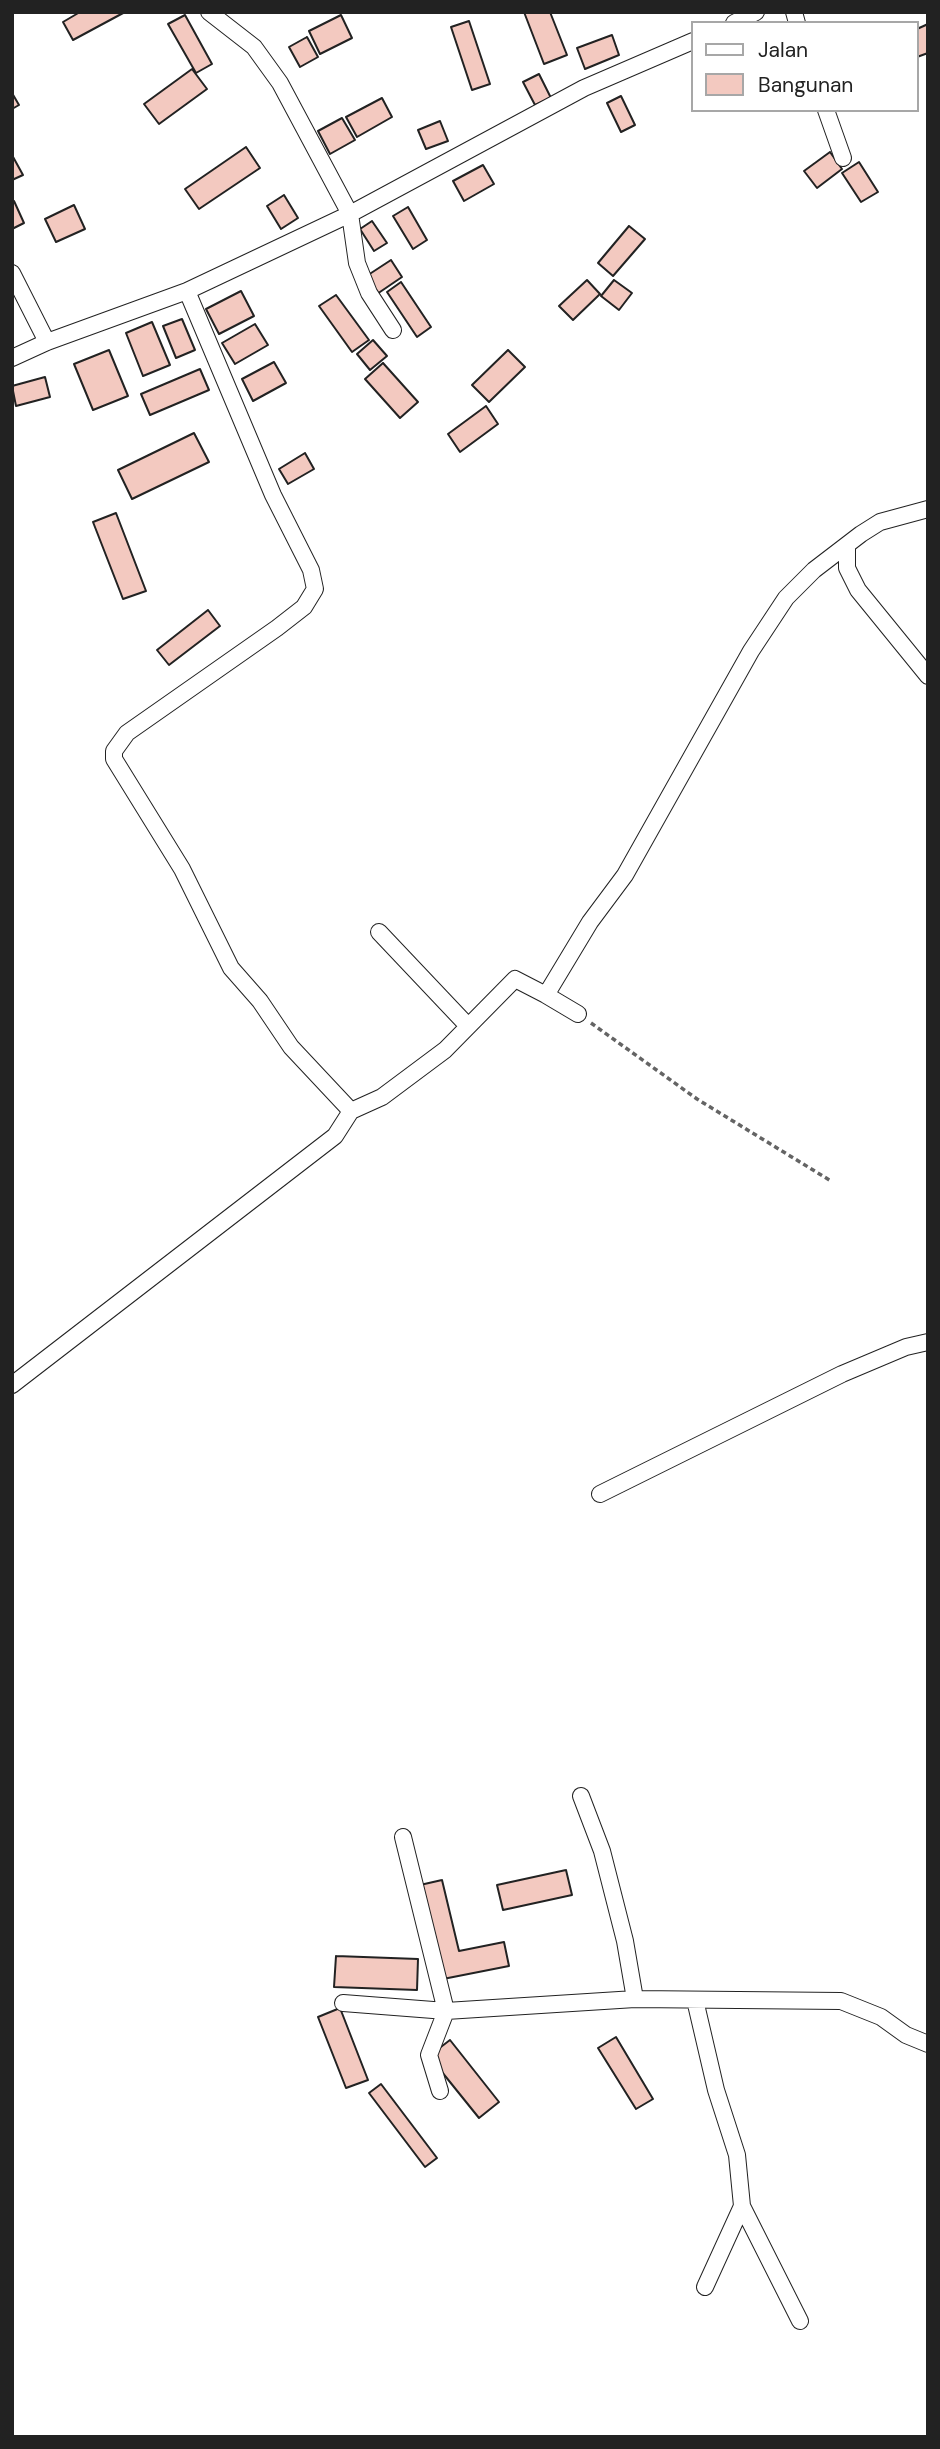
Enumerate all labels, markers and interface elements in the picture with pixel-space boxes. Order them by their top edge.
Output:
legend [692,21,919,112]
text: Jalan [758,36,808,64]
text: Bangunan [758,71,853,99]

